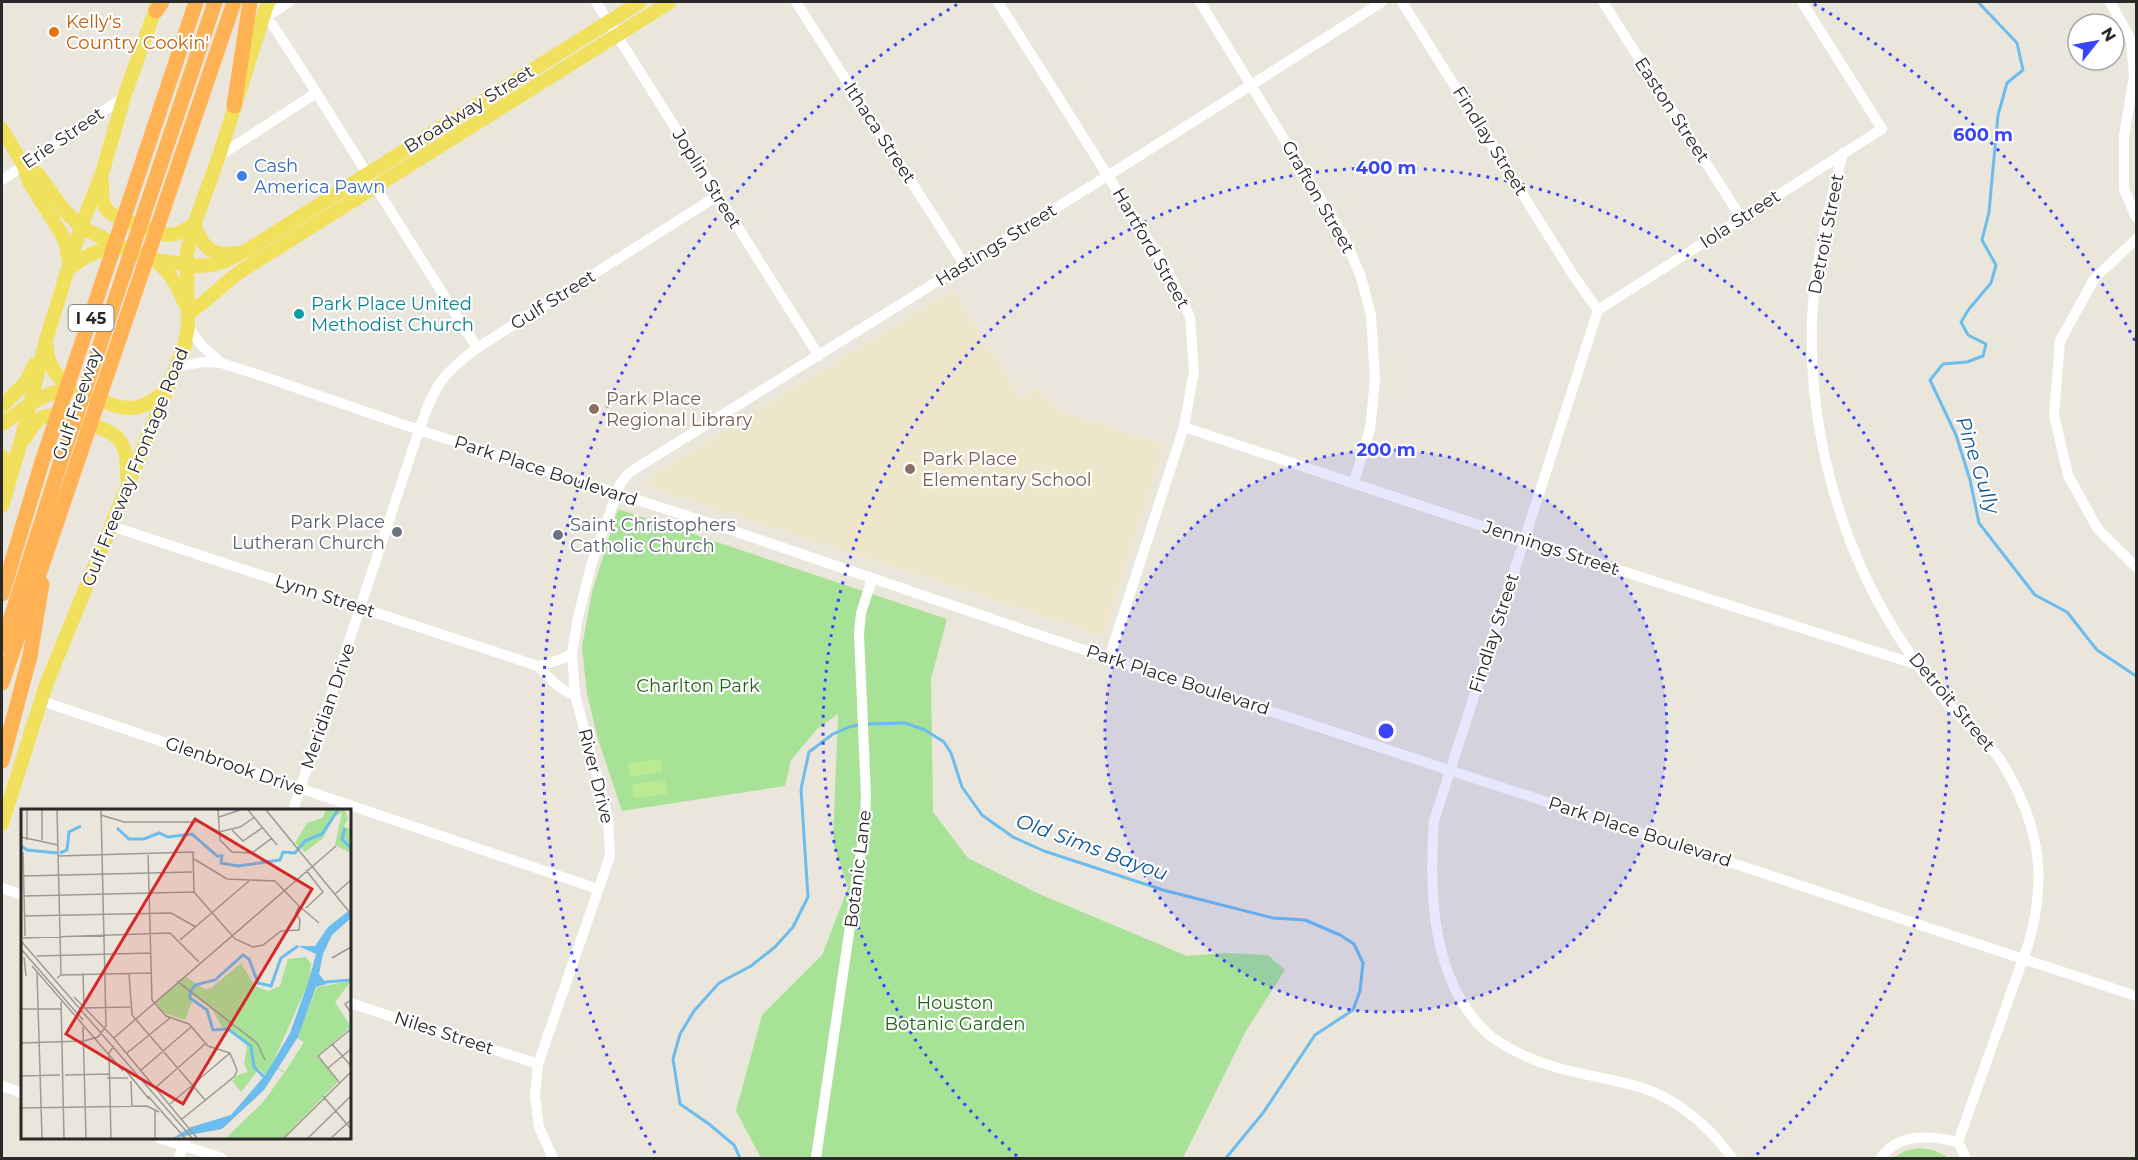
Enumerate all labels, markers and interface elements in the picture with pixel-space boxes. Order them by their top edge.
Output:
place label: Kelly's Country Cookin' [66,11,209,54]
north arrow [2066,12,2126,72]
text: N [2097,24,2120,45]
marker: Kelly's Country Cookin' [47,25,61,39]
street label: Easton Street [1630,53,1714,167]
street label: Broadway Street [400,60,538,158]
street label: Ithaca Street [839,79,921,187]
street label: Findlay Street [1448,82,1532,200]
street label: Erie Street [18,103,108,173]
street label: Joplin Street [667,124,746,233]
text: 600 m [1953,124,2013,146]
street label: Grafton Street [1277,137,1359,257]
place label: Cash America Pawn [254,155,385,198]
text: 400 m [1356,157,1416,179]
marker: Cash America Pawn [235,169,249,183]
street label: Detroit Street [1804,172,1848,296]
street label: Hartford Street [1108,184,1194,312]
street label: Iola Street [1696,185,1784,253]
street label: Hastings Street [931,199,1061,291]
street label: Gulf Street [506,265,600,335]
place label: Park Place United Methodist Church [311,293,474,336]
road number: I 45 [68,305,113,331]
marker: Park Place United Methodist Church [292,307,306,321]
street label: Gulf Freeway Frontage Road [77,344,193,590]
street label: Gulf Freeway [48,345,107,463]
place label: Park Place Regional Library [606,388,753,431]
marker: Park Place Regional Library [587,402,601,416]
water label: Pine Gully [1951,413,2005,518]
street label: Park Place Boulevard [452,431,640,511]
text: 200 m [1356,439,1416,461]
place label: Park Place Elementary School [922,448,1092,491]
marker: Park Place Elementary School [903,462,917,476]
place label: Park Place Lutheran Church [232,511,385,554]
place label: Saint Christophers Catholic Church [570,514,736,557]
street label: Jennings Street [1479,515,1622,580]
marker: Park Place Lutheran Church [390,525,404,539]
marker: Saint Christophers Catholic Church [551,528,565,542]
street label: Lynn Street [272,569,378,623]
street label: Findlay Street [1464,570,1524,696]
street label: Meridian Drive [296,640,360,772]
street label: Park Place Boulevard [1084,640,1272,720]
street label: Detroit Street [1904,648,2000,756]
park label: Charlton Park [636,675,760,697]
centre of rings [1376,721,1396,741]
street label: River Drive [574,726,618,826]
street label: Glenbrook Drive [162,732,308,800]
street label: Park Place Boulevard [1546,792,1734,872]
water label: Old Sims Bayou [1013,808,1171,886]
inset map [21,809,351,1139]
street label: Botanic Lane [840,809,876,929]
park label: Houston Botanic Garden [884,992,1026,1035]
street label: Niles Street [392,1007,496,1059]

